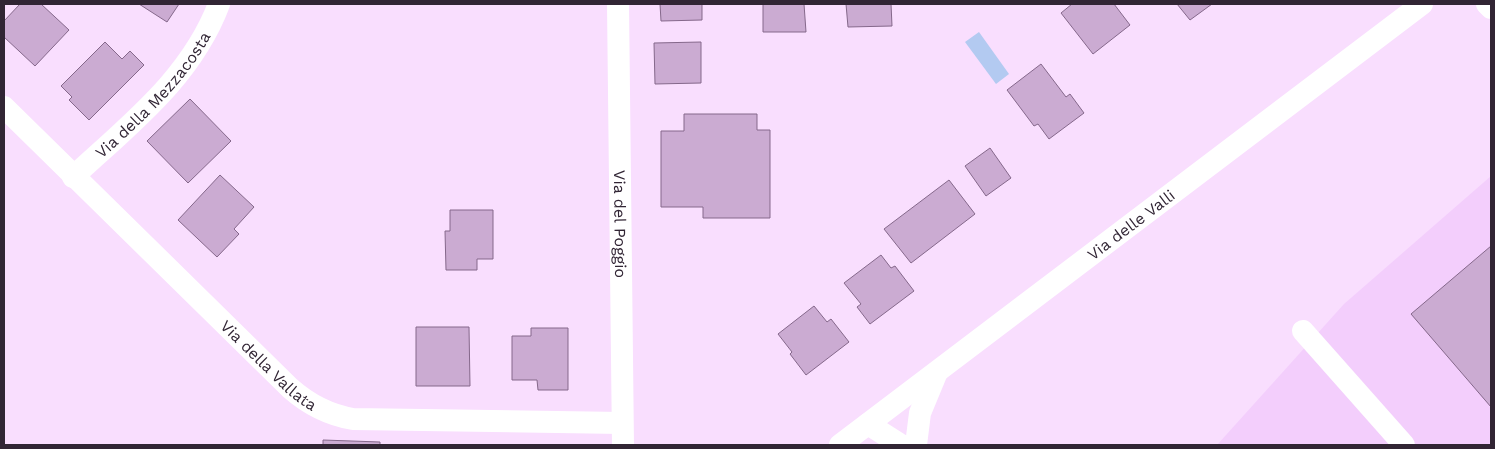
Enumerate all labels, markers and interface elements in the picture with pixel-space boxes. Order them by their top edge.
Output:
street label: Via della Mezzacosta [91,28,214,162]
street label: Via del Poggio [610,170,631,278]
street label: Via delle Valli [1083,185,1178,264]
street label: Via della Vallata [217,316,320,414]

